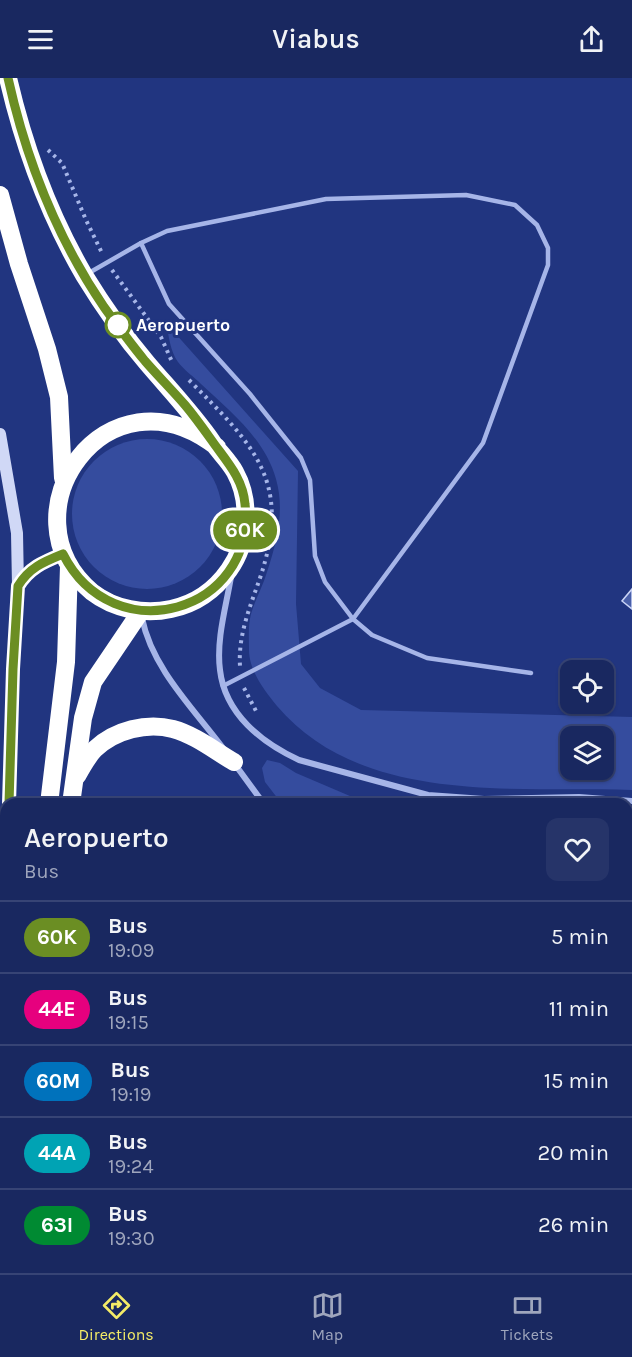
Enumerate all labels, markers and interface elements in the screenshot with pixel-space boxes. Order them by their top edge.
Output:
icon: menu [24,23,57,56]
text: Viabus [272,23,360,55]
icon: share [575,23,608,56]
marker: Aeropuerto [105,312,131,338]
place label: Aeropuerto [136,314,230,336]
line badge: 60K [210,510,280,550]
text: 60K [225,518,265,542]
map controls [560,660,614,780]
button: locate [560,660,614,714]
button: layers [560,726,614,780]
button: heart [546,818,609,881]
text: Aeropuerto [24,821,169,854]
text: Bus [24,860,59,883]
text: Bus [108,913,148,939]
text: 5 min [551,924,609,950]
text: 60K [37,925,77,949]
text: 19:09 [108,939,154,962]
text: Bus [108,985,148,1011]
text: 11 min [549,996,609,1022]
text: 44E [38,997,76,1021]
text: 19:15 [108,1011,149,1034]
text: Bus [110,1057,150,1083]
text: 15 min [544,1068,609,1094]
text: 60M [36,1069,80,1093]
text: 19:19 [110,1083,151,1106]
text: Bus [108,1129,148,1155]
text: 20 min [538,1140,609,1166]
text: 44A [38,1141,76,1165]
text: 19:24 [108,1155,154,1178]
text: Bus [108,1201,148,1227]
text: 26 min [538,1212,609,1238]
text: 63I [41,1213,73,1237]
text: 19:30 [108,1227,155,1250]
tab: Directions [79,1289,154,1344]
tab: Map [311,1289,344,1344]
tab: Tickets [501,1289,553,1344]

